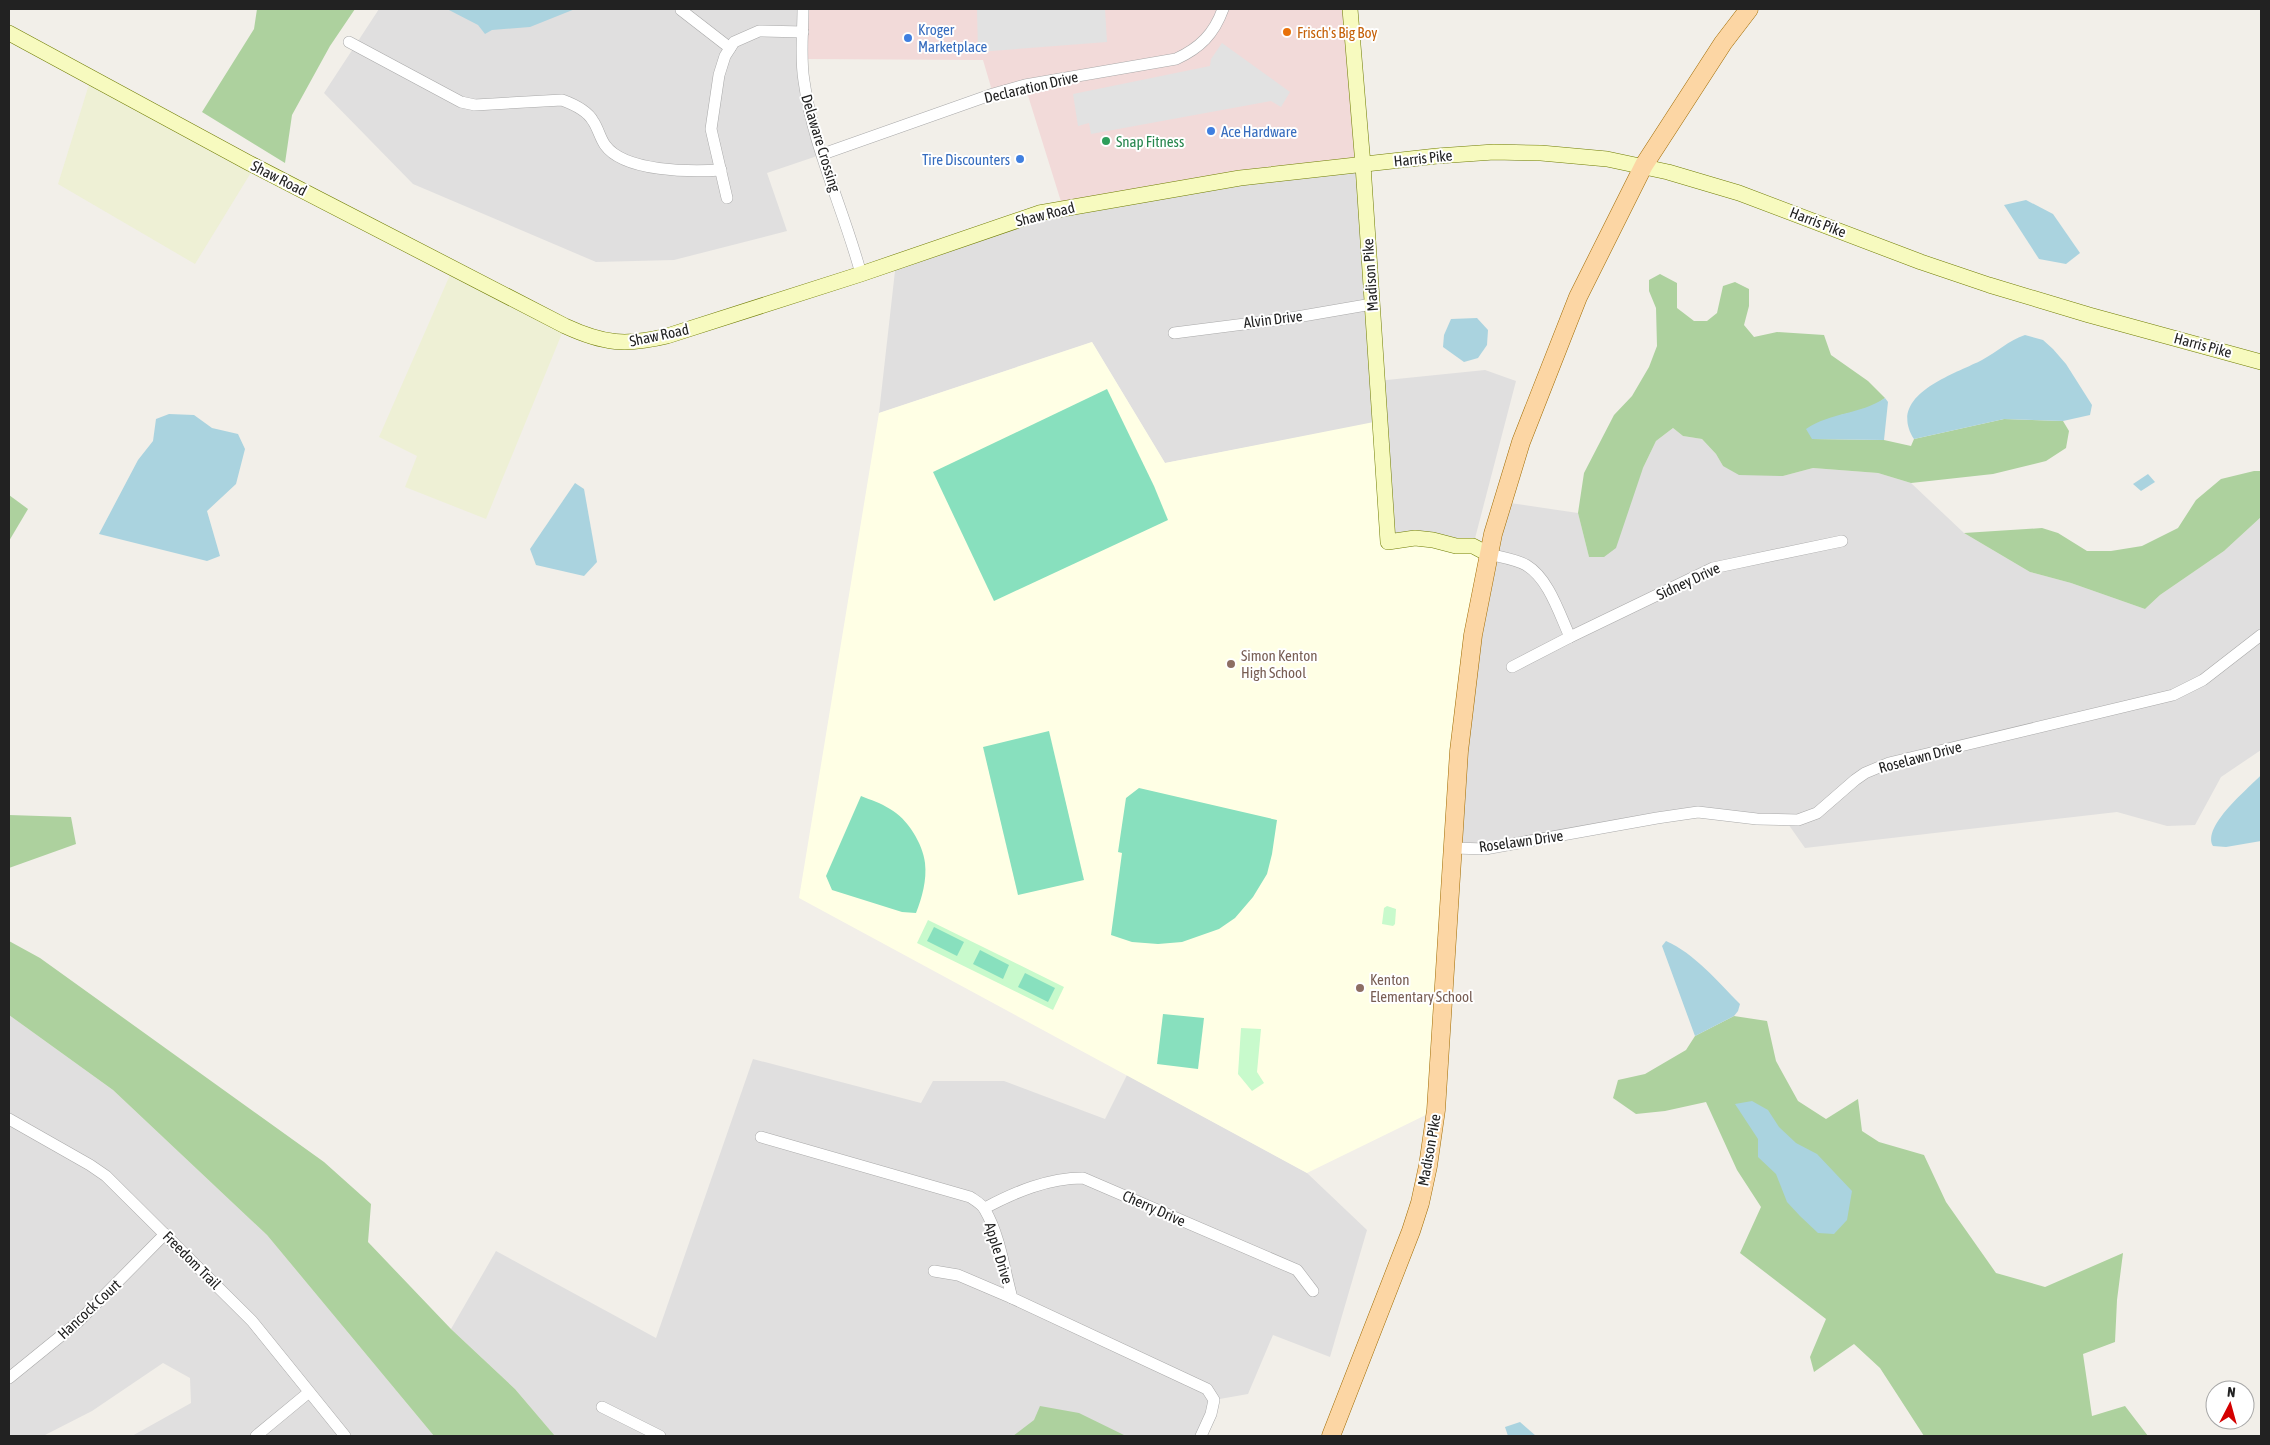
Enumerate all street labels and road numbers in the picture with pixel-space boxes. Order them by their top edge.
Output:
street label: Declaration Drive [982,68,1080,106]
street label: Delaware Crossing [798,92,844,194]
street label: Harris Pike [1393,146,1453,170]
street label: Shaw Road [248,157,310,199]
street label: Shaw Road [1014,198,1076,230]
street label: Harris Pike [1787,204,1849,241]
street label: Madison Pike [1359,238,1381,312]
street label: Alvin Drive [1243,307,1304,331]
street label: Shaw Road [628,320,690,350]
street label: Harris Pike [2172,329,2234,361]
street label: Sidney Drive [1654,559,1723,603]
street label: Roselawn Drive [1877,738,1963,776]
street label: Roselawn Drive [1478,827,1564,855]
street label: Madison Pike [1414,1112,1444,1187]
street label: Cherry Drive [1120,1187,1188,1229]
street label: Apple Drive [982,1220,1016,1286]
street label: Freedom Trail [160,1228,224,1292]
street label: Hancock Court [54,1276,124,1342]

